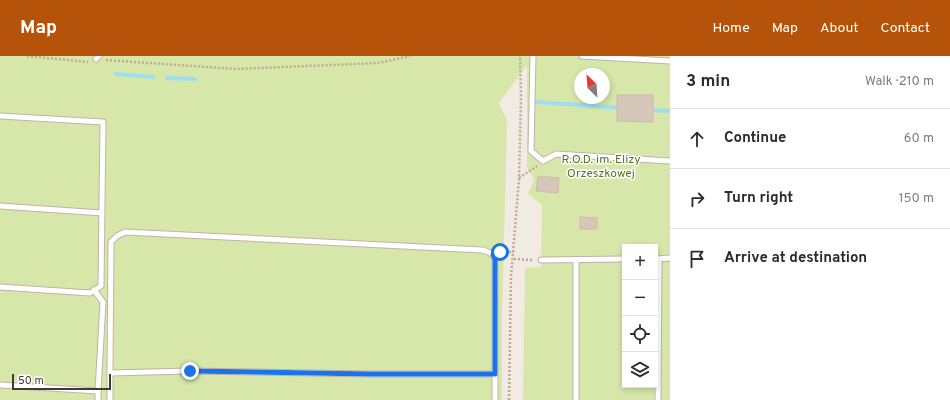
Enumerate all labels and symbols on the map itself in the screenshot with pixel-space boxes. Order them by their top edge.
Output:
north arrow [574,68,610,104]
park label: R.O.D. im. Elizy Orzeszkowej [561,152,641,182]
route start [491,243,509,261]
route end [181,362,199,380]
scale bar [12,372,111,391]

